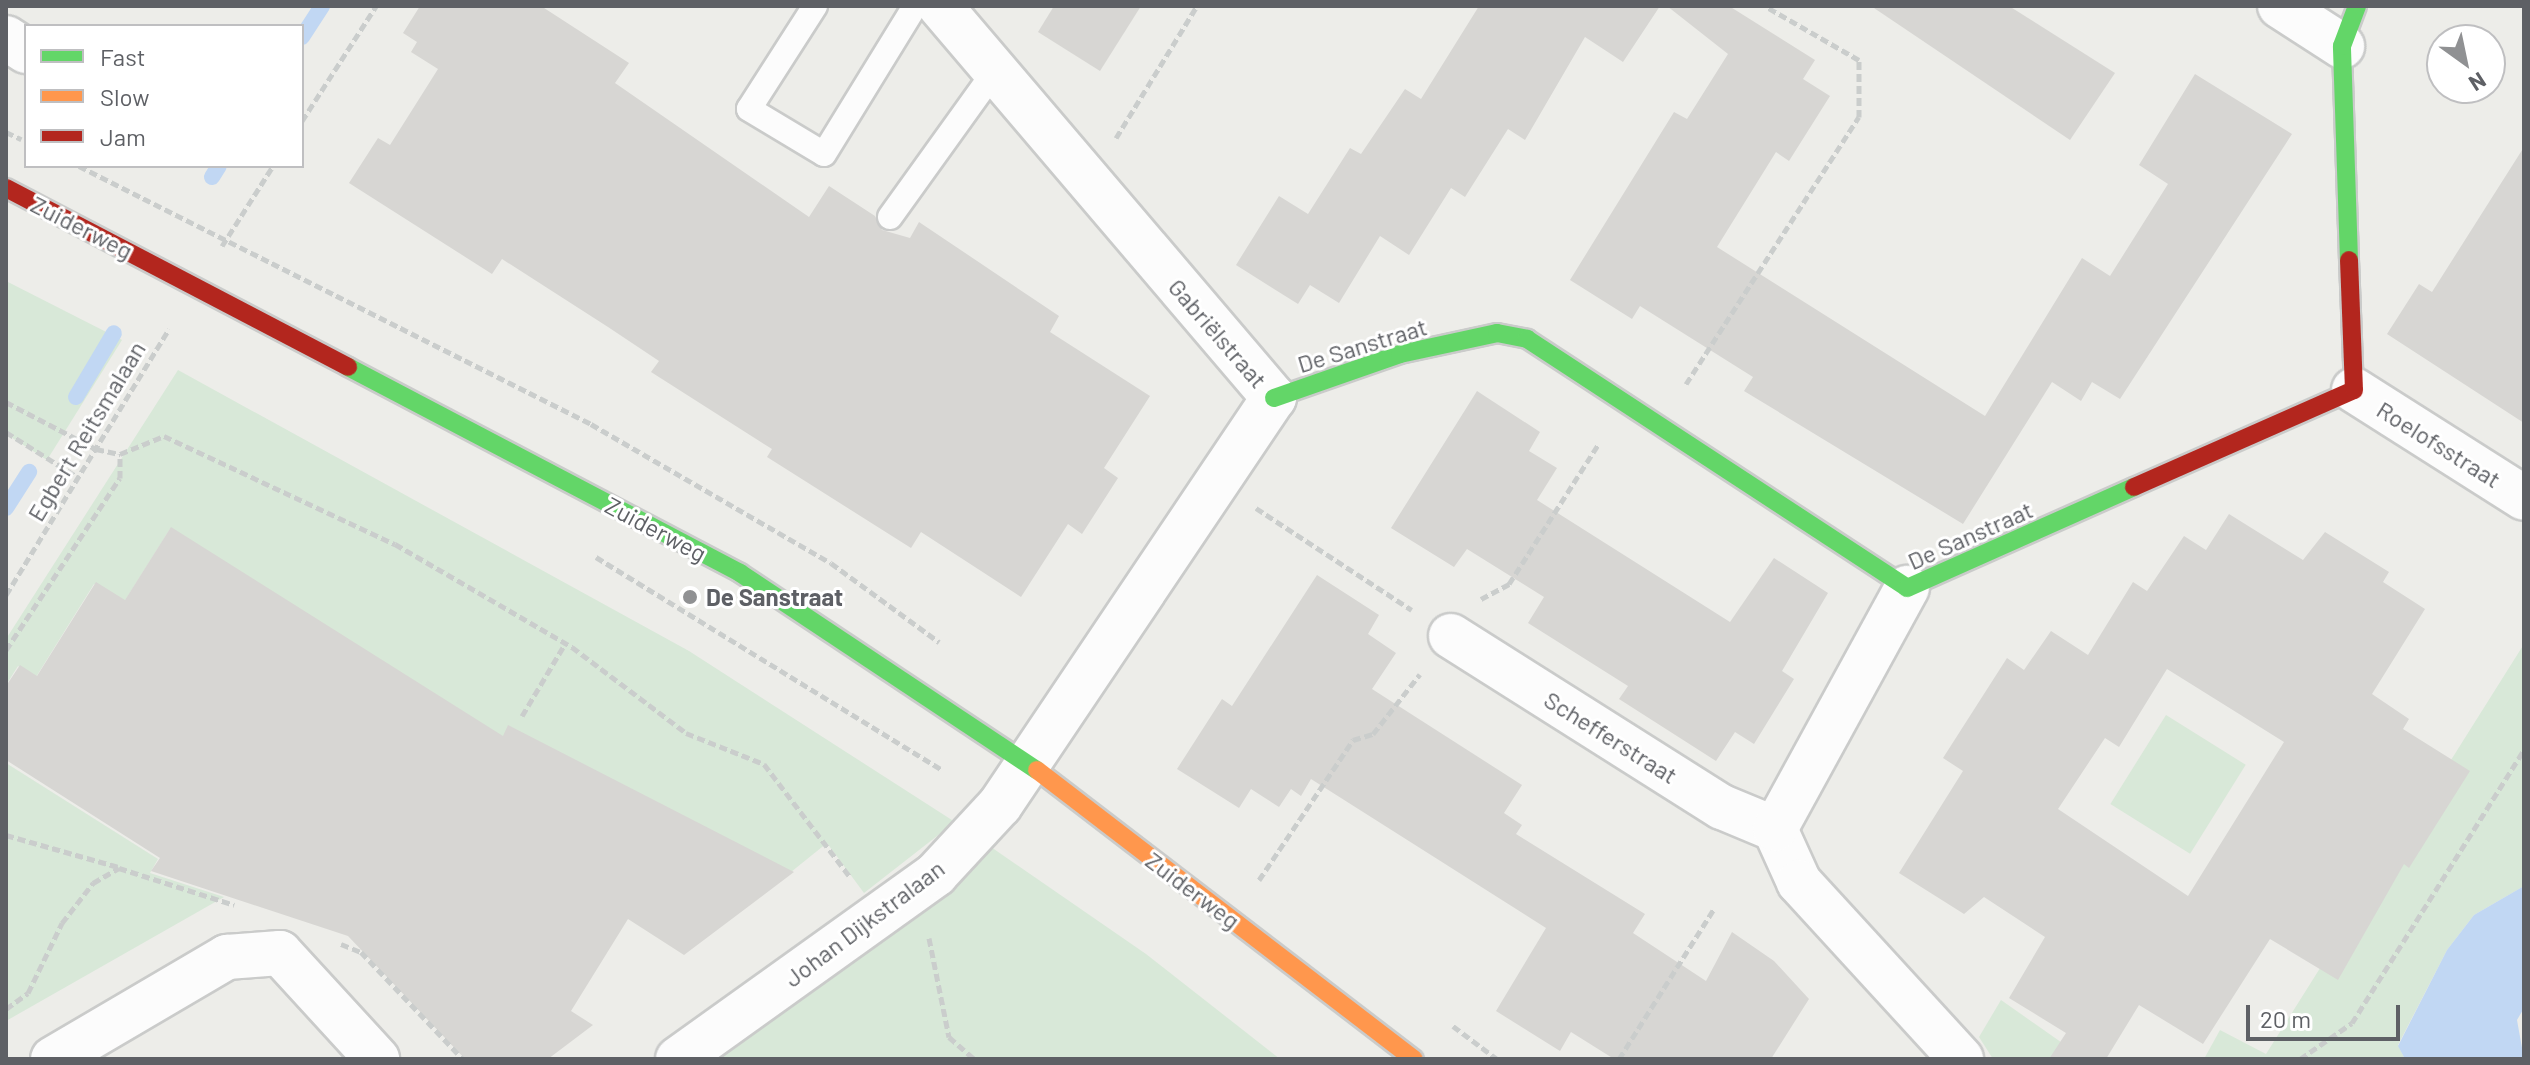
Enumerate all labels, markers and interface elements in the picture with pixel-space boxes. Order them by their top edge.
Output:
legend [24,24,304,168]
north arrow [2426,24,2506,104]
text: Fast [100,42,145,71]
text: N [2465,68,2491,97]
text: Slow [100,82,149,111]
text: Jam [100,122,146,151]
street label: Zuiderweg [26,189,138,265]
street label: Gabriëlstraat [1163,273,1273,393]
street label: De Sanstraat [1294,312,1430,378]
street label: Egbert Reitsmalaan [21,336,151,526]
street label: Roelofsstraat [2372,395,2506,493]
street label: Zuiderweg [601,490,711,568]
street label: De Sanstraat [1903,495,2037,575]
place label: De Sanstraat [706,583,843,611]
marker: De Sanstraat [681,588,699,606]
street label: Schefferstraat [1539,685,1683,789]
street label: Zuiderweg [1140,845,1246,935]
street label: Johan Dijkstralaan [778,853,950,993]
scale bar [2250,989,2404,1039]
text: 20 m [2260,1004,2311,1033]

